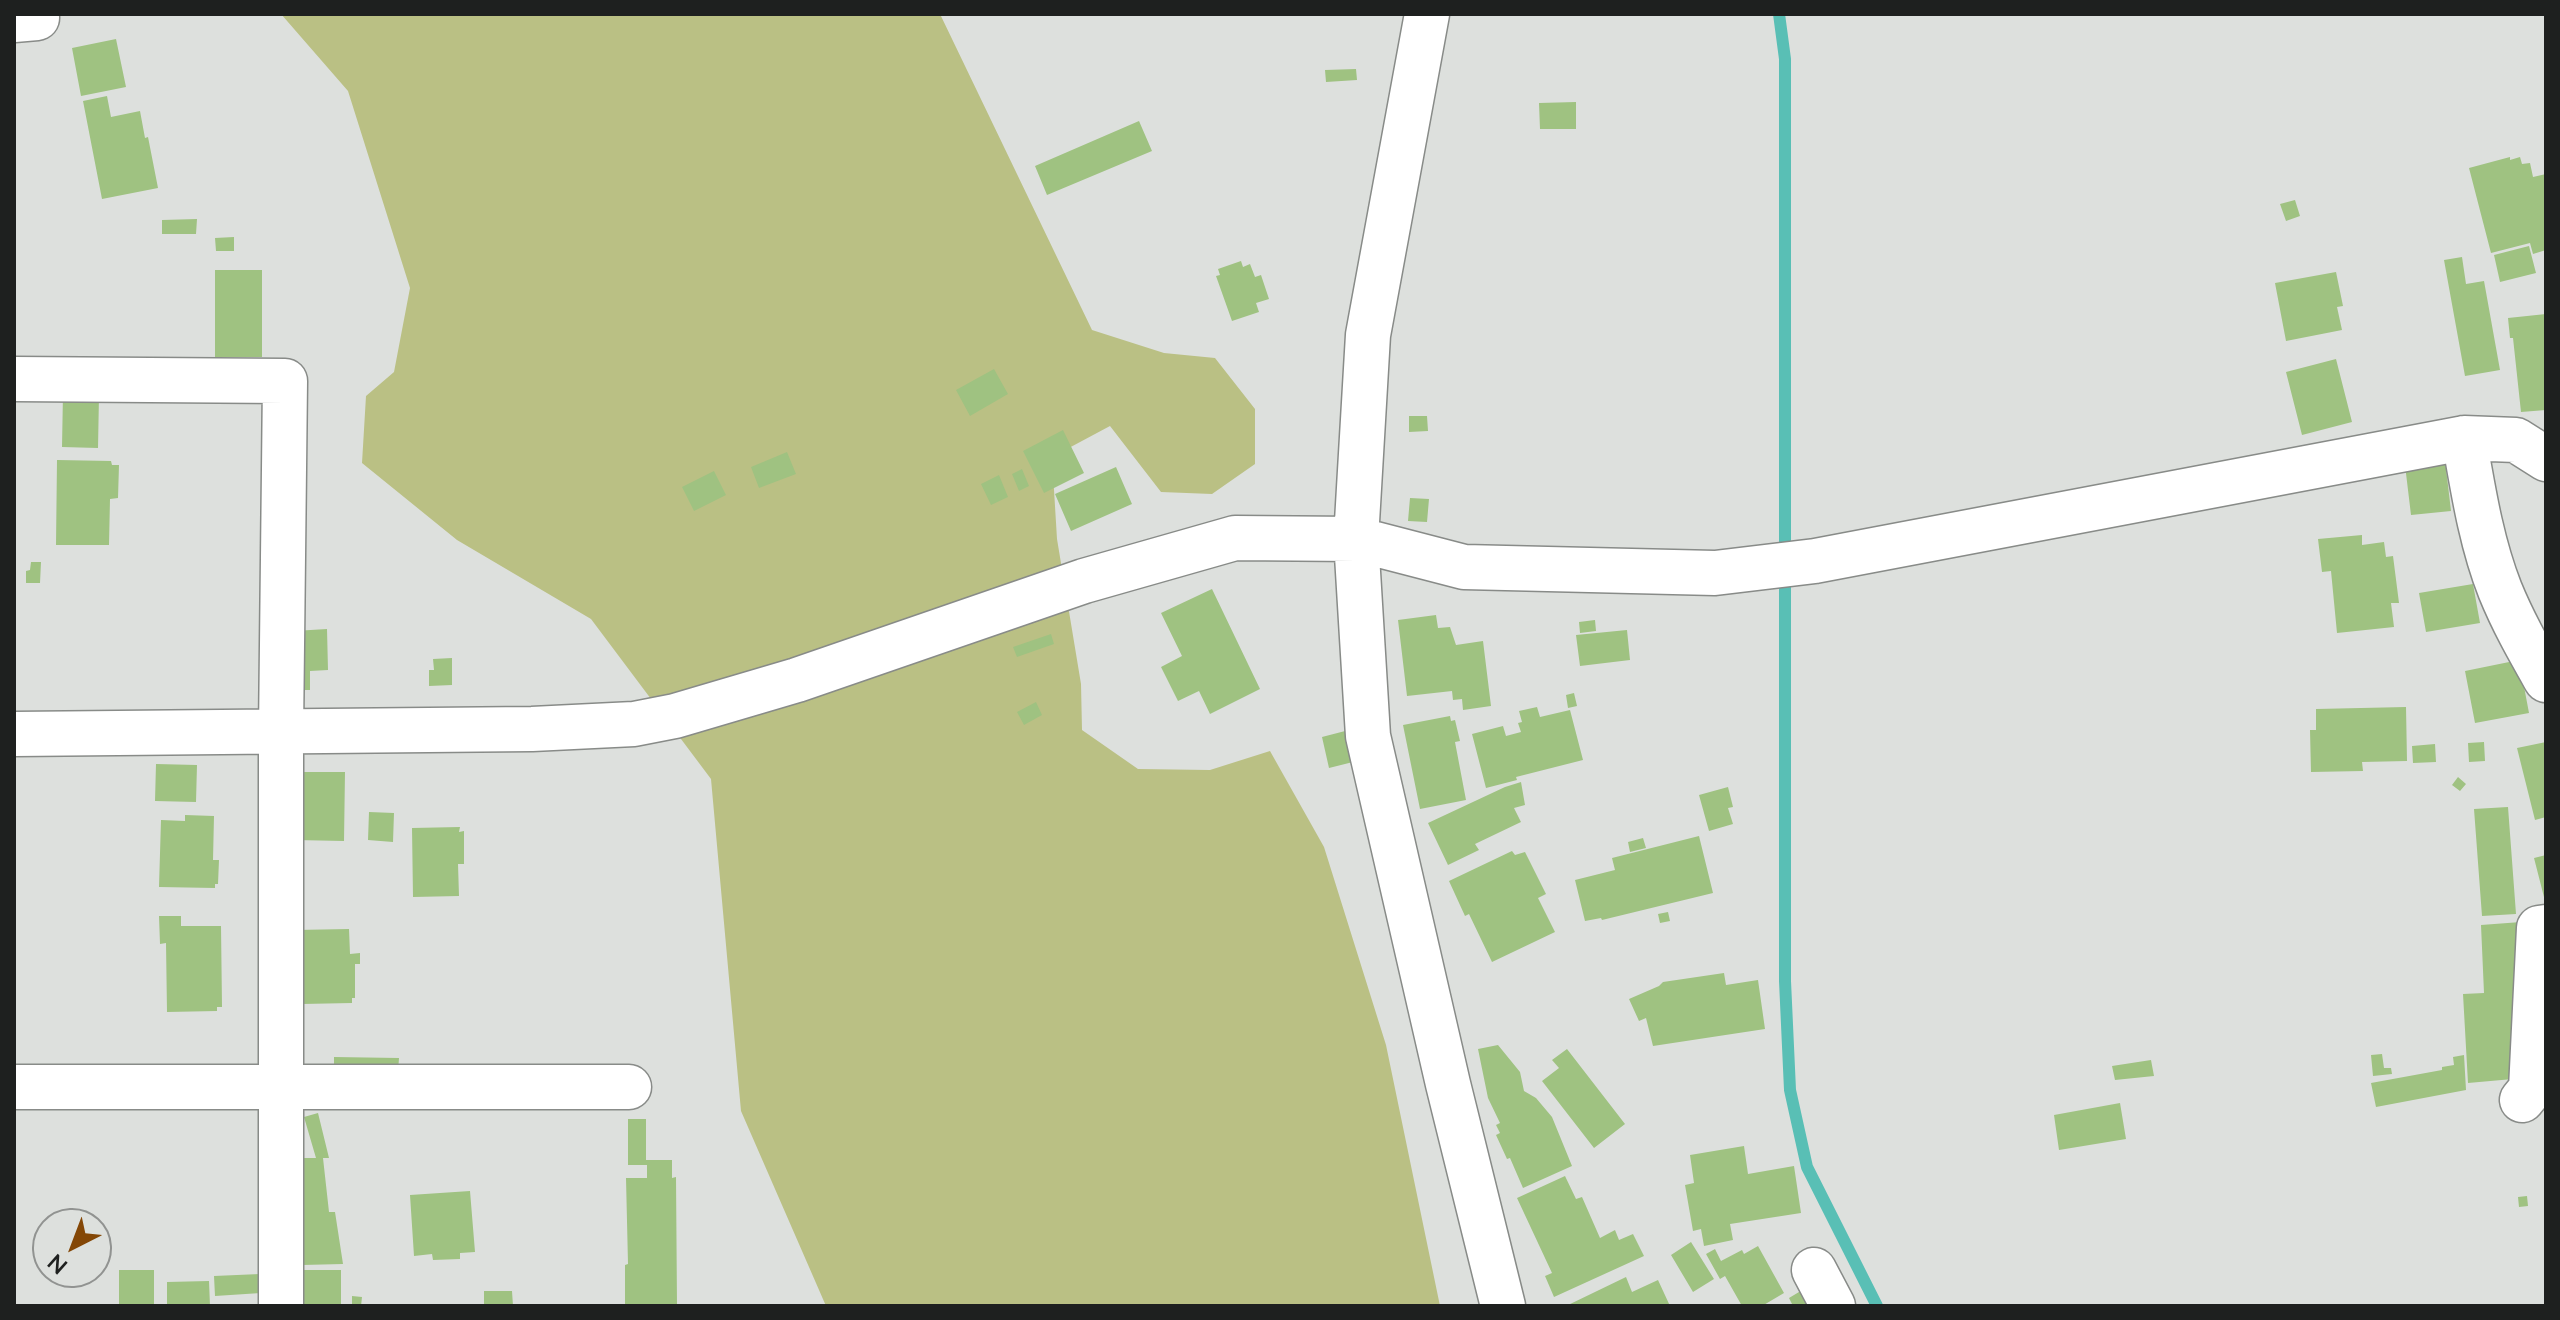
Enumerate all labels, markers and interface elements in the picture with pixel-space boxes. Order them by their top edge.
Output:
north arrow [32,1208,112,1288]
text: N [42,1249,72,1280]

